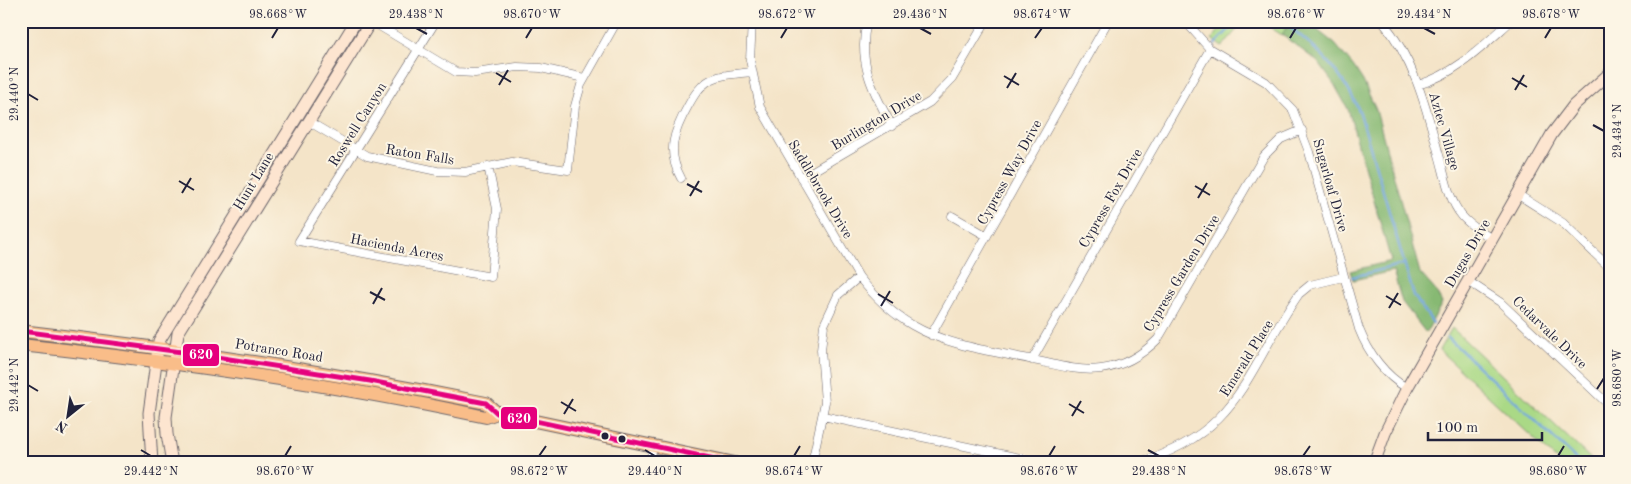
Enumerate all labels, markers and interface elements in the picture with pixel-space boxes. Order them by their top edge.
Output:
text: 98.668°W [249,9,307,21]
text: 29.438°N [389,9,443,21]
text: 98.670°W [503,9,561,21]
text: 98.672°W [758,9,816,21]
text: 29.436°N [893,9,947,21]
text: 98.674°W [1013,9,1071,21]
text: 98.676°W [1267,9,1325,21]
text: 29.434°N [1397,9,1451,21]
text: 98.678°W [1522,9,1580,21]
text: 29.440°N [9,67,21,121]
street label: Roswell Canyon [326,80,390,169]
street label: Burlington Drive [829,88,924,153]
street label: Aztec Village [1426,91,1462,172]
text: 29.434°N [1612,104,1624,158]
street label: Cypress Way Drive [975,118,1045,227]
street label: Sugarloaf Drive [1310,137,1350,233]
street label: Saddlebrook Drive [785,138,855,241]
street label: Raton Falls [384,143,455,167]
street label: Cypress Fox Drive [1077,146,1145,251]
street label: Hunt Lane [231,150,277,213]
street label: Cypress Garden Drive [1141,213,1222,335]
street label: Dugas Drive [1443,217,1493,290]
street label: Hacienda Acres [349,232,445,264]
street label: Cedarvale Drive [1509,294,1589,372]
street label: Emerald Place [1218,318,1276,399]
street label: Potranco Road [234,337,324,365]
line badge: 620 [182,343,220,367]
text: 620 [189,348,213,362]
text: 98.680°W [1612,349,1624,407]
text: 29.442°N [9,358,21,412]
north arrow [42,392,92,442]
line badge: 620 [500,406,538,430]
scale bar [1428,409,1542,441]
text: 620 [507,412,531,426]
text: N [54,418,70,435]
text: 100 m [1436,421,1478,436]
unlabelled marker [600,431,610,441]
unlabelled marker [617,434,627,444]
text: 29.442°N [124,466,178,478]
text: 98.670°W [256,466,314,478]
text: 98.672°W [510,466,568,478]
text: 29.440°N [628,466,682,478]
text: 98.674°W [765,466,823,478]
text: 98.676°W [1020,466,1078,478]
text: 29.438°N [1132,466,1186,478]
text: 98.678°W [1274,466,1332,478]
text: 98.680°W [1529,466,1587,478]

